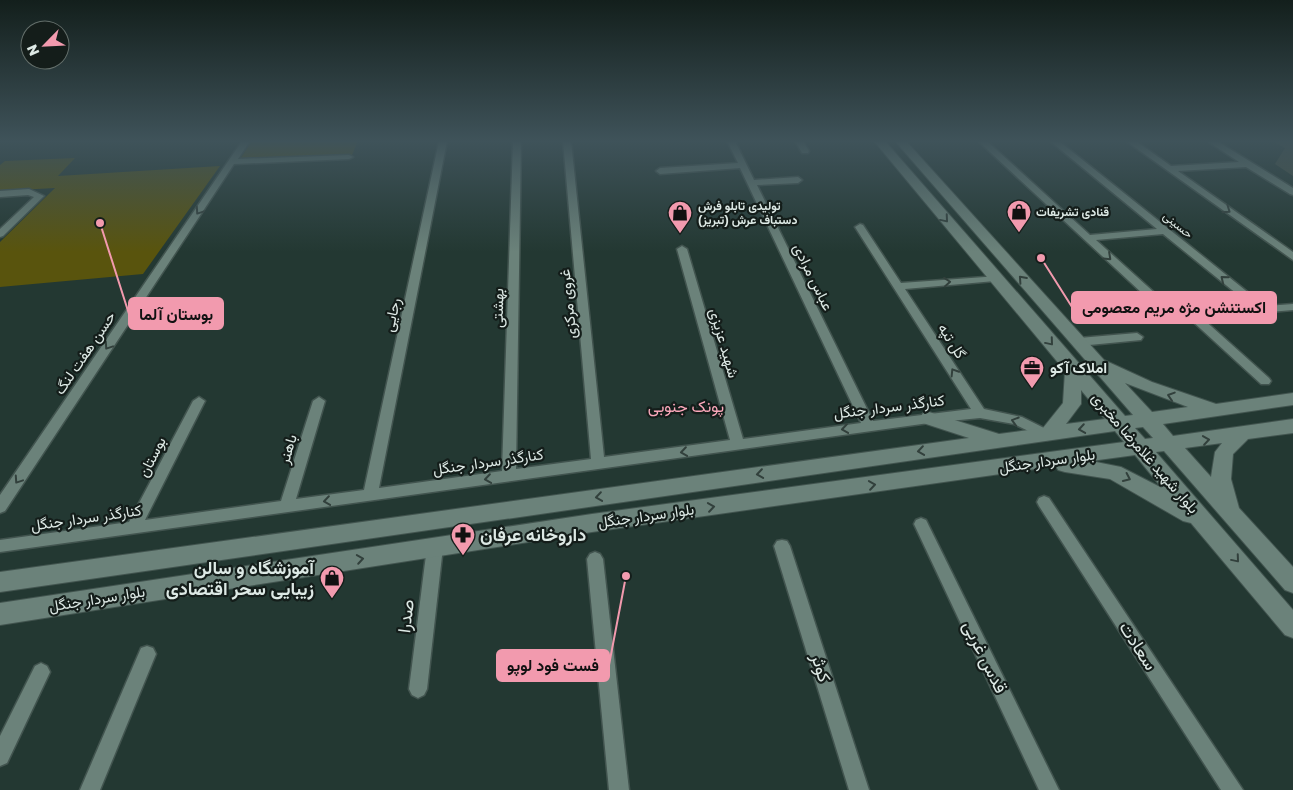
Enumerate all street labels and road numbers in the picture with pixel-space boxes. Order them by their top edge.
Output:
street label: حسینی [1160,208,1196,242]
street label: عباس مرادی [788,240,838,314]
street label: غروی مرکزی [554,268,582,340]
street label: بهشتی [488,288,508,328]
street label: رجایی [379,296,405,334]
street label: شهید عزیزی [705,306,744,380]
street label: حسن هفت لنگ [50,307,120,399]
street label: گل تپه [933,319,971,363]
street label: بلوار شهید غلامرضا مخبری [1087,388,1203,518]
street label: کنارگذر سردار جنگل [832,390,946,423]
street label: باهنر [274,432,301,467]
street label: بوستان [133,433,170,480]
street label: کنارگذر سردار جنگل [431,444,545,479]
street label: بلوار سردار جنگل [998,444,1096,477]
street label: بلوار سردار جنگل [597,499,695,532]
street label: کنارگذر سردار جنگل [29,500,143,535]
street label: بلوار سردار جنگل [48,582,146,615]
street label: صدرا [392,598,419,634]
street label: قدس غربی [958,617,1013,697]
street label: سعادت [1115,617,1163,674]
street label: کوثر [806,650,837,685]

